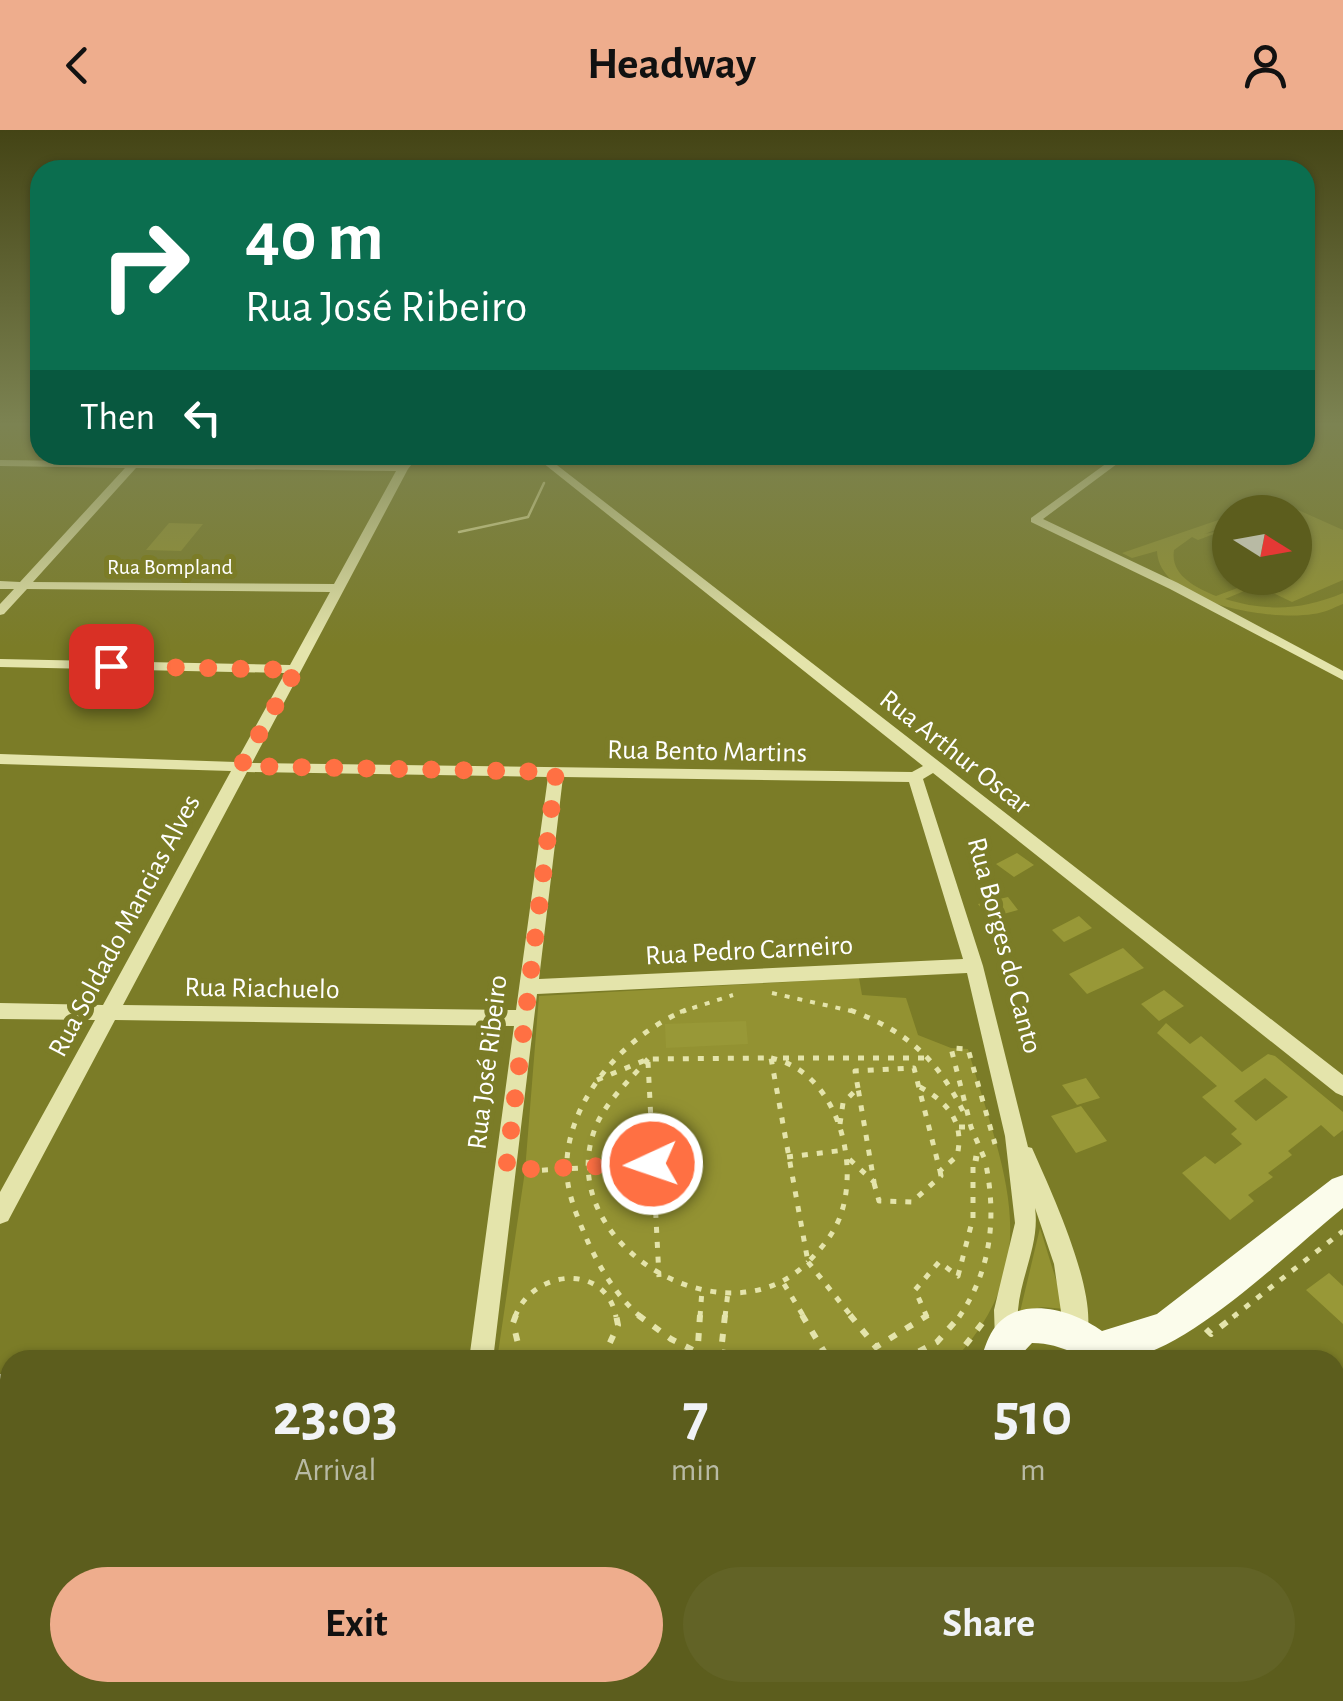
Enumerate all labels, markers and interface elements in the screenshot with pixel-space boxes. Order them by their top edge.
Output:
icon: back [50,38,105,93]
icon: person [1238,38,1293,93]
text: Headway [587,42,756,87]
icon: right [80,200,210,330]
text: 40 m [245,203,384,273]
text: Rua José Ribeiro [245,285,527,330]
icon: left [175,390,230,445]
text: Then [80,399,155,437]
north arrow [1212,495,1312,595]
map controls [1212,495,1312,595]
street label: Rua Bompland [107,556,233,578]
pin [69,624,154,709]
icon: arrive [84,639,139,694]
street label: Rua Arthur Oscar [874,685,1036,820]
street label: Rua Bento Martins [607,736,807,768]
street label: Rua Soldado Mancias Alves [44,790,206,1062]
street label: Rua Borges do Canto [962,834,1046,1057]
street label: Rua Pedro Carneiro [644,932,854,970]
street label: Rua José Ribeiro [463,973,513,1151]
street label: Rua Riachuelo [184,974,340,1004]
position arrow [600,1112,704,1216]
text: 23:03 [273,1386,398,1446]
text: 7 [683,1386,709,1446]
text: 510 [993,1386,1072,1446]
text: Arrival [294,1454,376,1486]
text: min [671,1454,721,1486]
text: m [1020,1454,1046,1486]
button: Exit [50,1567,663,1682]
button: Share [683,1567,1295,1682]

